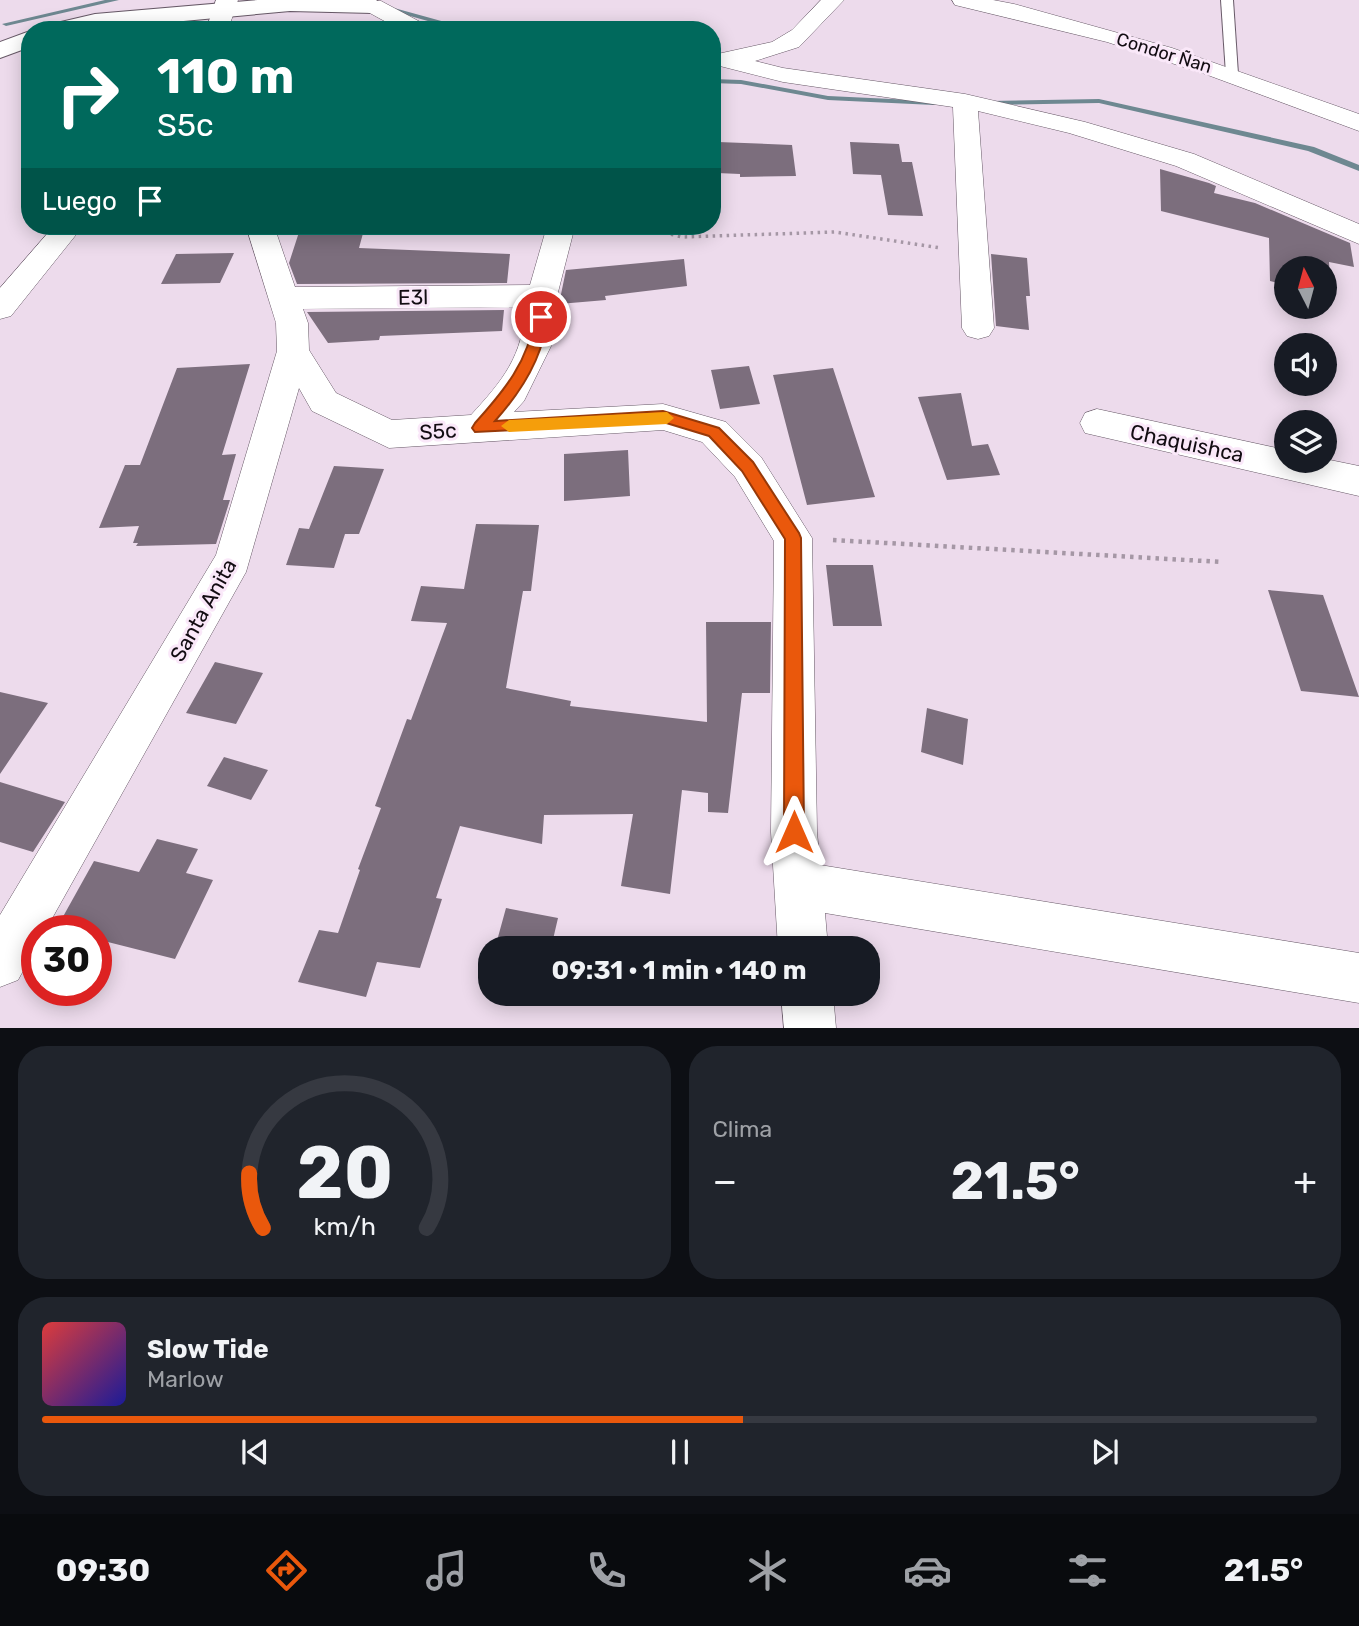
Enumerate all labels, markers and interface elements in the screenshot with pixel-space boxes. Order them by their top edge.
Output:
street label: Condor Ñan [1114,28,1214,78]
text: 110 m [157,47,294,105]
icon: right [42,49,133,140]
text: S5c [157,106,214,144]
icon: arrive [131,182,169,220]
text: Luego [42,186,117,217]
north arrow [1274,256,1337,318]
map controls [1274,256,1337,473]
street label: E3l [398,284,428,310]
pin [511,287,571,347]
icon: arrive [522,298,560,336]
button: sound [1274,333,1337,396]
button: layers [1274,410,1337,473]
street label: S5c [419,417,457,445]
street label: Chaquishca [1128,419,1246,467]
street label: Santa Anita [165,554,241,666]
position arrow [757,795,831,869]
speed limit sign: 30 [21,915,112,1006]
text: 09:31 · 1 min · 140 m [551,955,807,986]
text: Clima [713,1115,772,1143]
text: 20 [296,1131,393,1217]
text: 21.5° [951,1150,1080,1212]
text: − [713,1158,737,1204]
text: + [1293,1158,1317,1204]
text: km/h [313,1212,375,1241]
text: Slow Tide [147,1334,269,1365]
text: Marlow [147,1365,224,1393]
icon: previous [236,1433,274,1471]
icon: pause [661,1433,699,1471]
icon: next [1086,1433,1124,1471]
icon: directions [262,1546,311,1595]
icon: music [422,1546,471,1595]
icon: phone [582,1546,631,1595]
icon: climate [743,1546,792,1595]
icon: car [903,1546,952,1595]
icon: filters [1063,1546,1112,1595]
text: 09:30 [56,1551,150,1589]
text: 21.5° [1224,1551,1303,1589]

